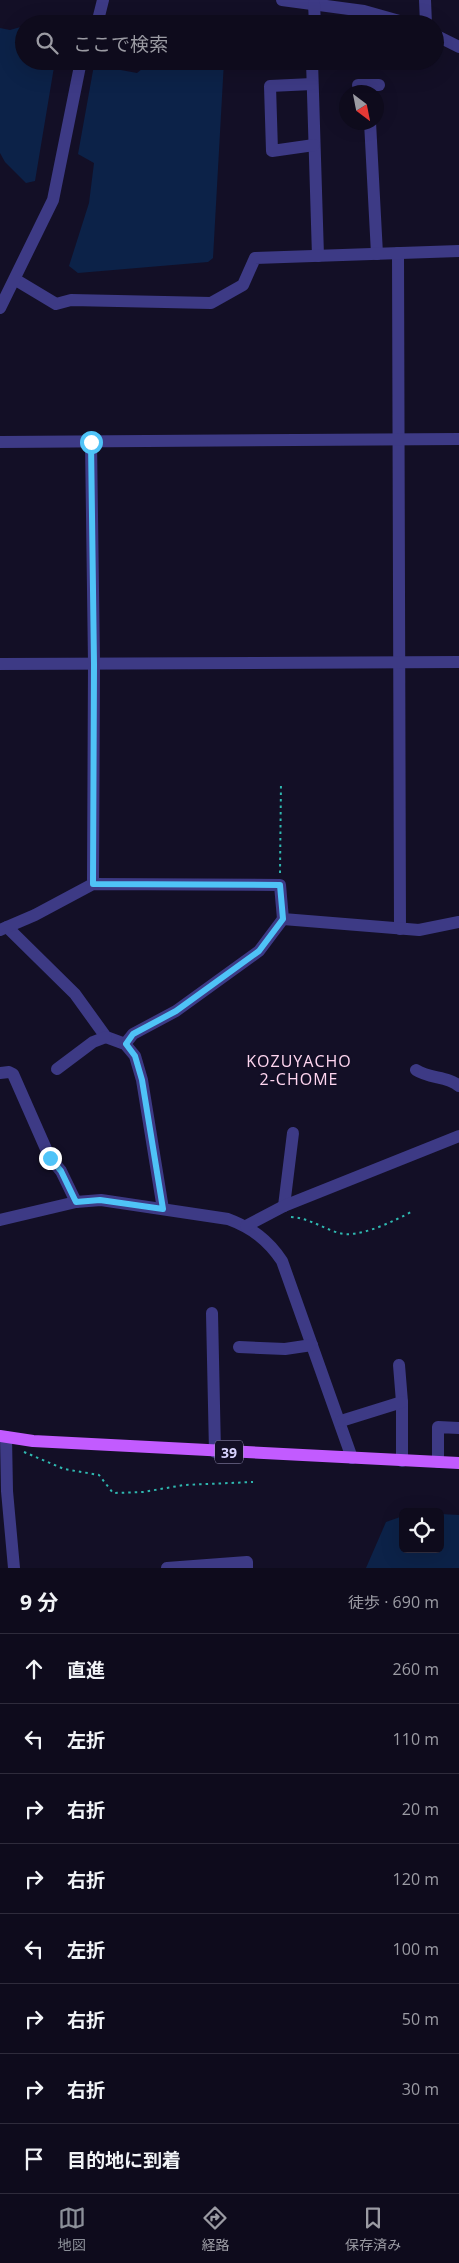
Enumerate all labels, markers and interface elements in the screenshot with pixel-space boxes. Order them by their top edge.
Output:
search box [15,15,444,70]
icon: search [33,29,61,57]
text: ここで検索 [73,31,168,57]
north arrow [339,85,384,130]
route start [80,431,103,454]
district label: KOZUYACHO 2-CHOME [246,1050,352,1090]
route end [39,1147,62,1170]
road number: 39 [215,1440,243,1464]
map controls [399,1508,444,1553]
button: locate [399,1508,444,1553]
text: 9 分 [20,1588,58,1616]
text: 徒歩 · 690 m [348,1591,439,1613]
icon: ahead [20,1655,48,1683]
text: 直進 [67,1657,105,1683]
text: 260 m [393,1658,439,1680]
icon: left [20,1725,48,1753]
text: 左折 [67,1727,105,1753]
text: 110 m [393,1728,439,1750]
icon: right [20,1795,48,1823]
text: 右折 [67,1797,105,1823]
text: 20 m [402,1798,439,1820]
icon: right [20,1865,48,1893]
text: 右折 [67,1867,105,1893]
text: 120 m [393,1868,439,1890]
icon: left [20,1935,48,1963]
text: 左折 [67,1937,105,1963]
text: 100 m [393,1938,439,1960]
icon: right [20,2005,48,2033]
text: 右折 [67,2007,105,2033]
text: 50 m [402,2008,439,2030]
icon: right [20,2075,48,2103]
text: 右折 [67,2077,105,2103]
text: 30 m [402,2078,439,2100]
icon: arrive [20,2145,48,2173]
text: 目的地に到着 [67,2147,181,2173]
tab: 地図 [58,2204,86,2254]
tab: 経路 [201,2204,229,2254]
tab: 保存済み [345,2204,401,2254]

